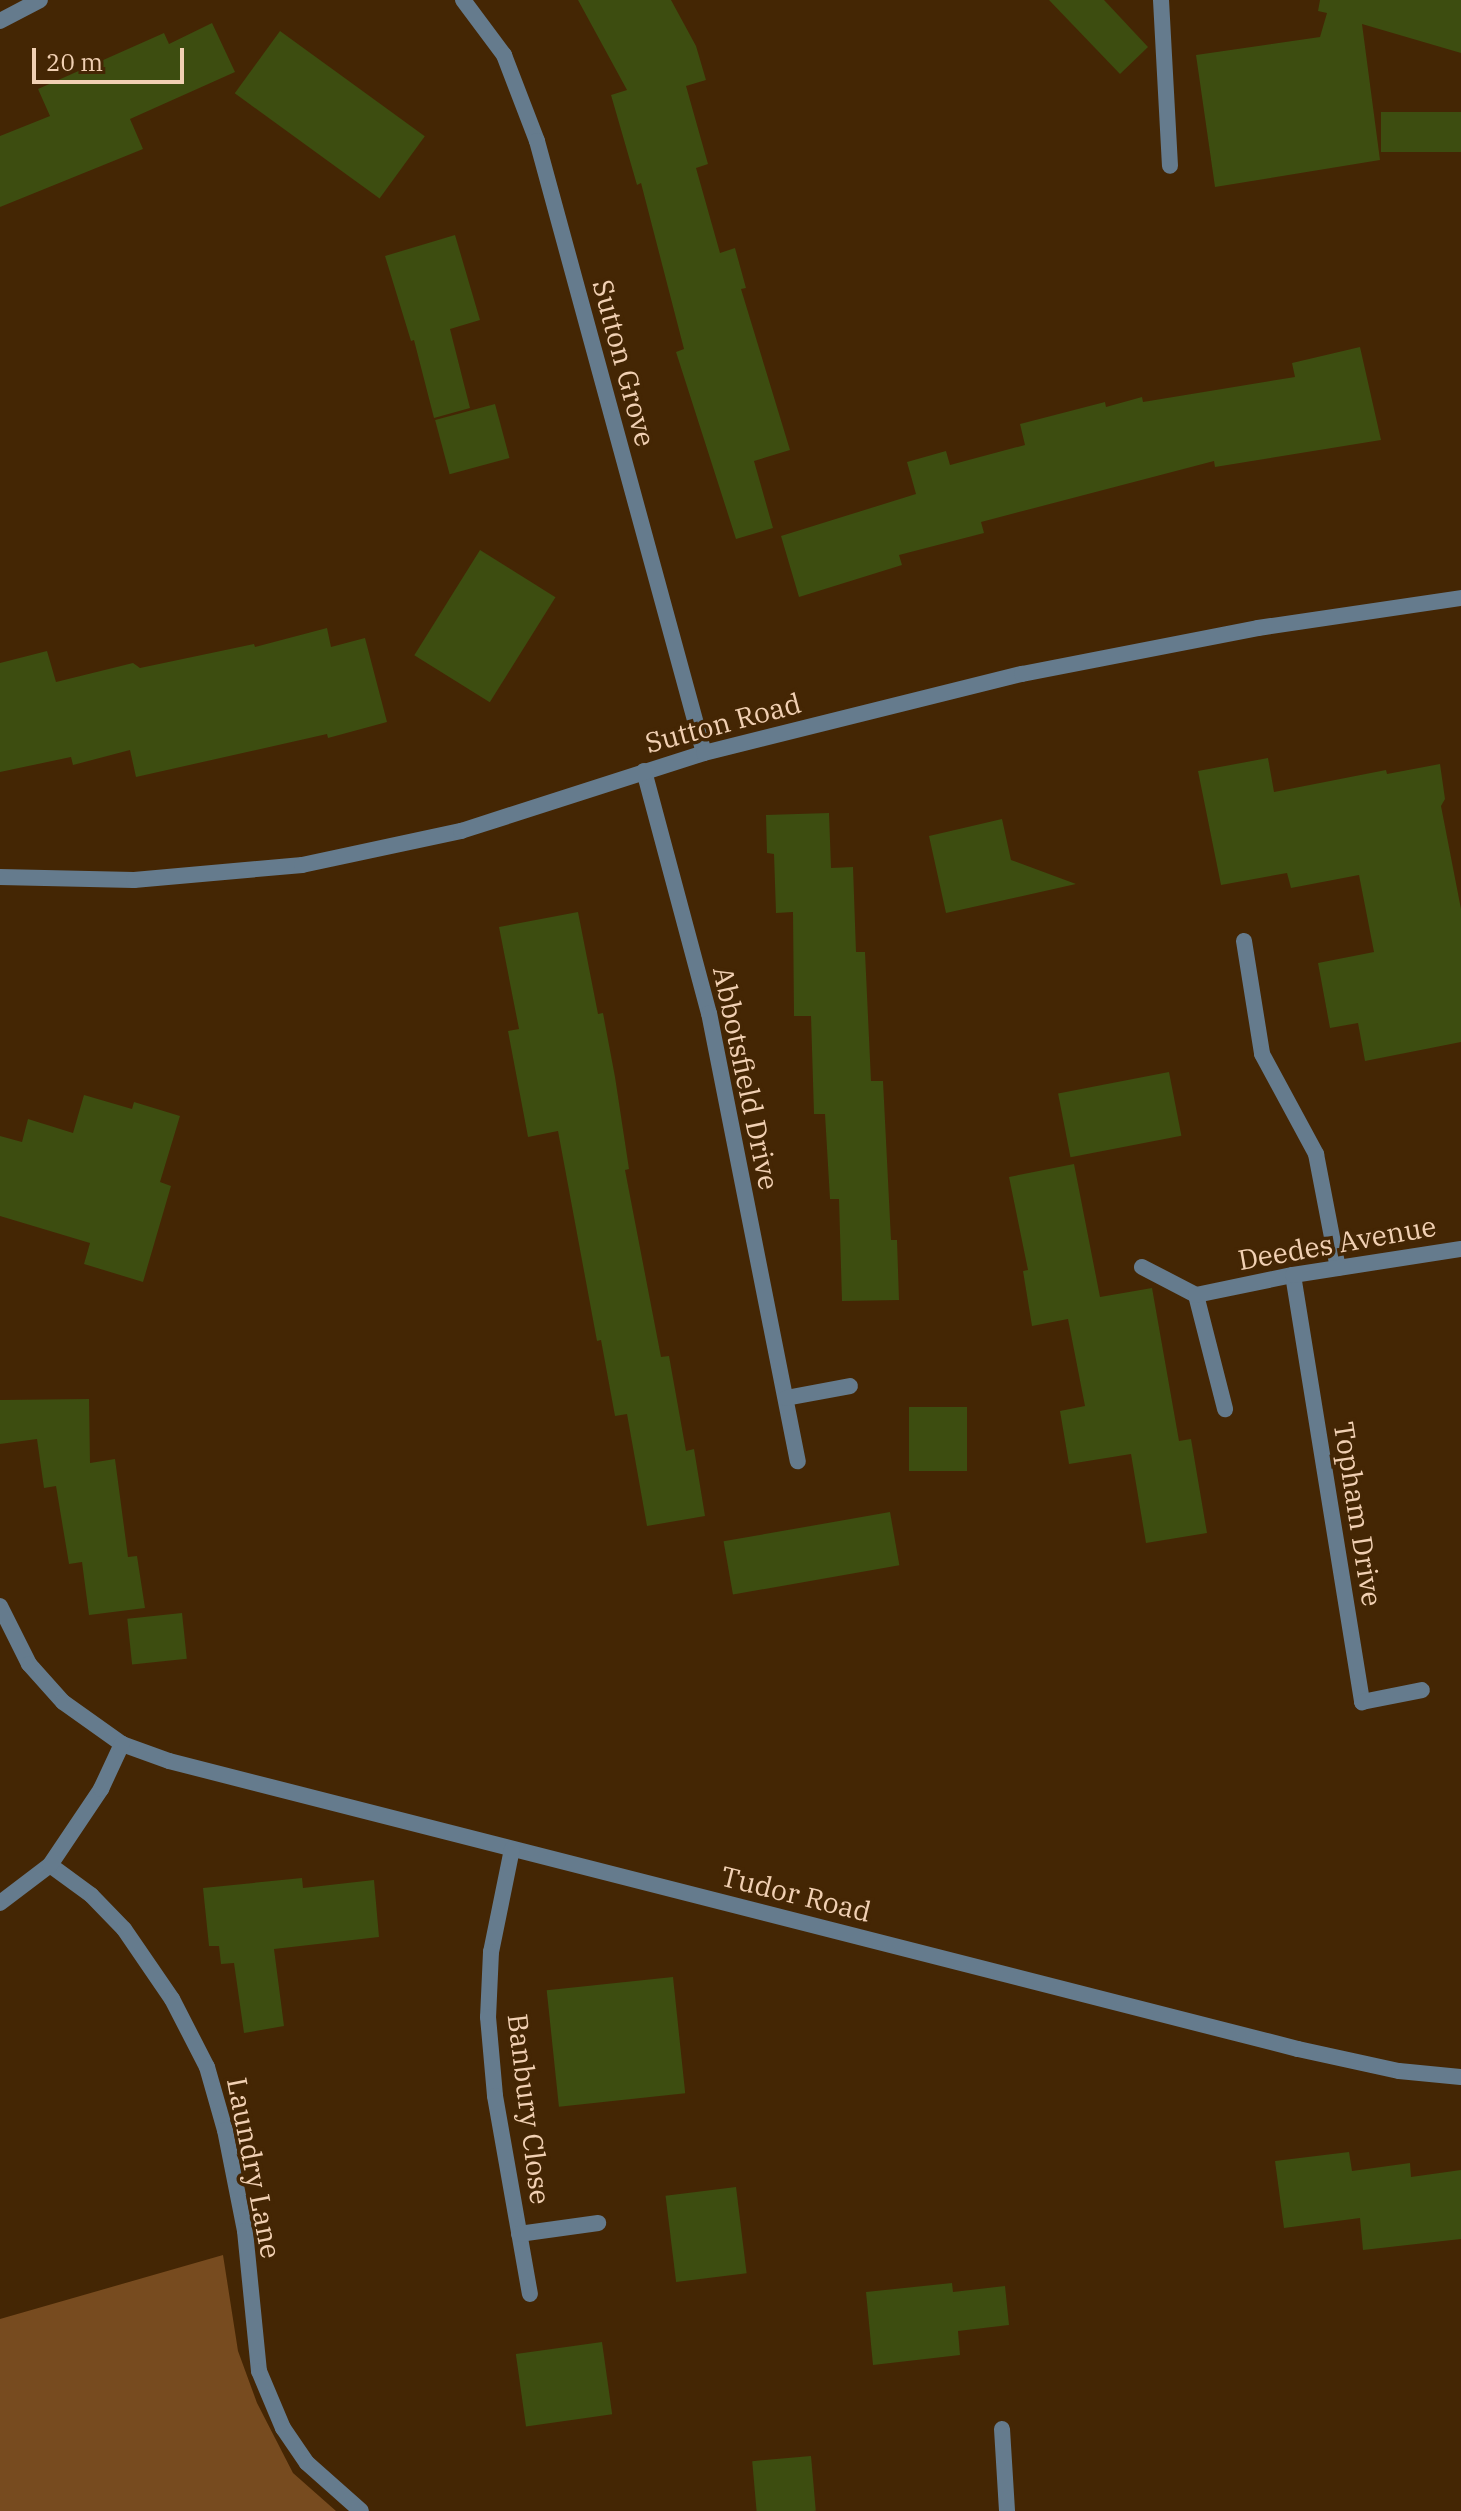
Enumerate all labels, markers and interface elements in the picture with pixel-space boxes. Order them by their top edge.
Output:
scale bar [36,32,188,82]
text: 20 m [46,46,103,78]
street label: Sutton Grove [586,276,662,450]
street label: Sutton Road [641,686,805,760]
street label: Abbotsfield Drive [706,963,786,1193]
street label: Deedes Avenue [1235,1209,1439,1277]
street label: Topham Drive [1327,1419,1389,1609]
street label: Tudor Road [717,1859,875,1929]
street label: Banbury Close [501,2012,557,2206]
street label: Laundry Lane [220,2075,288,2261]

